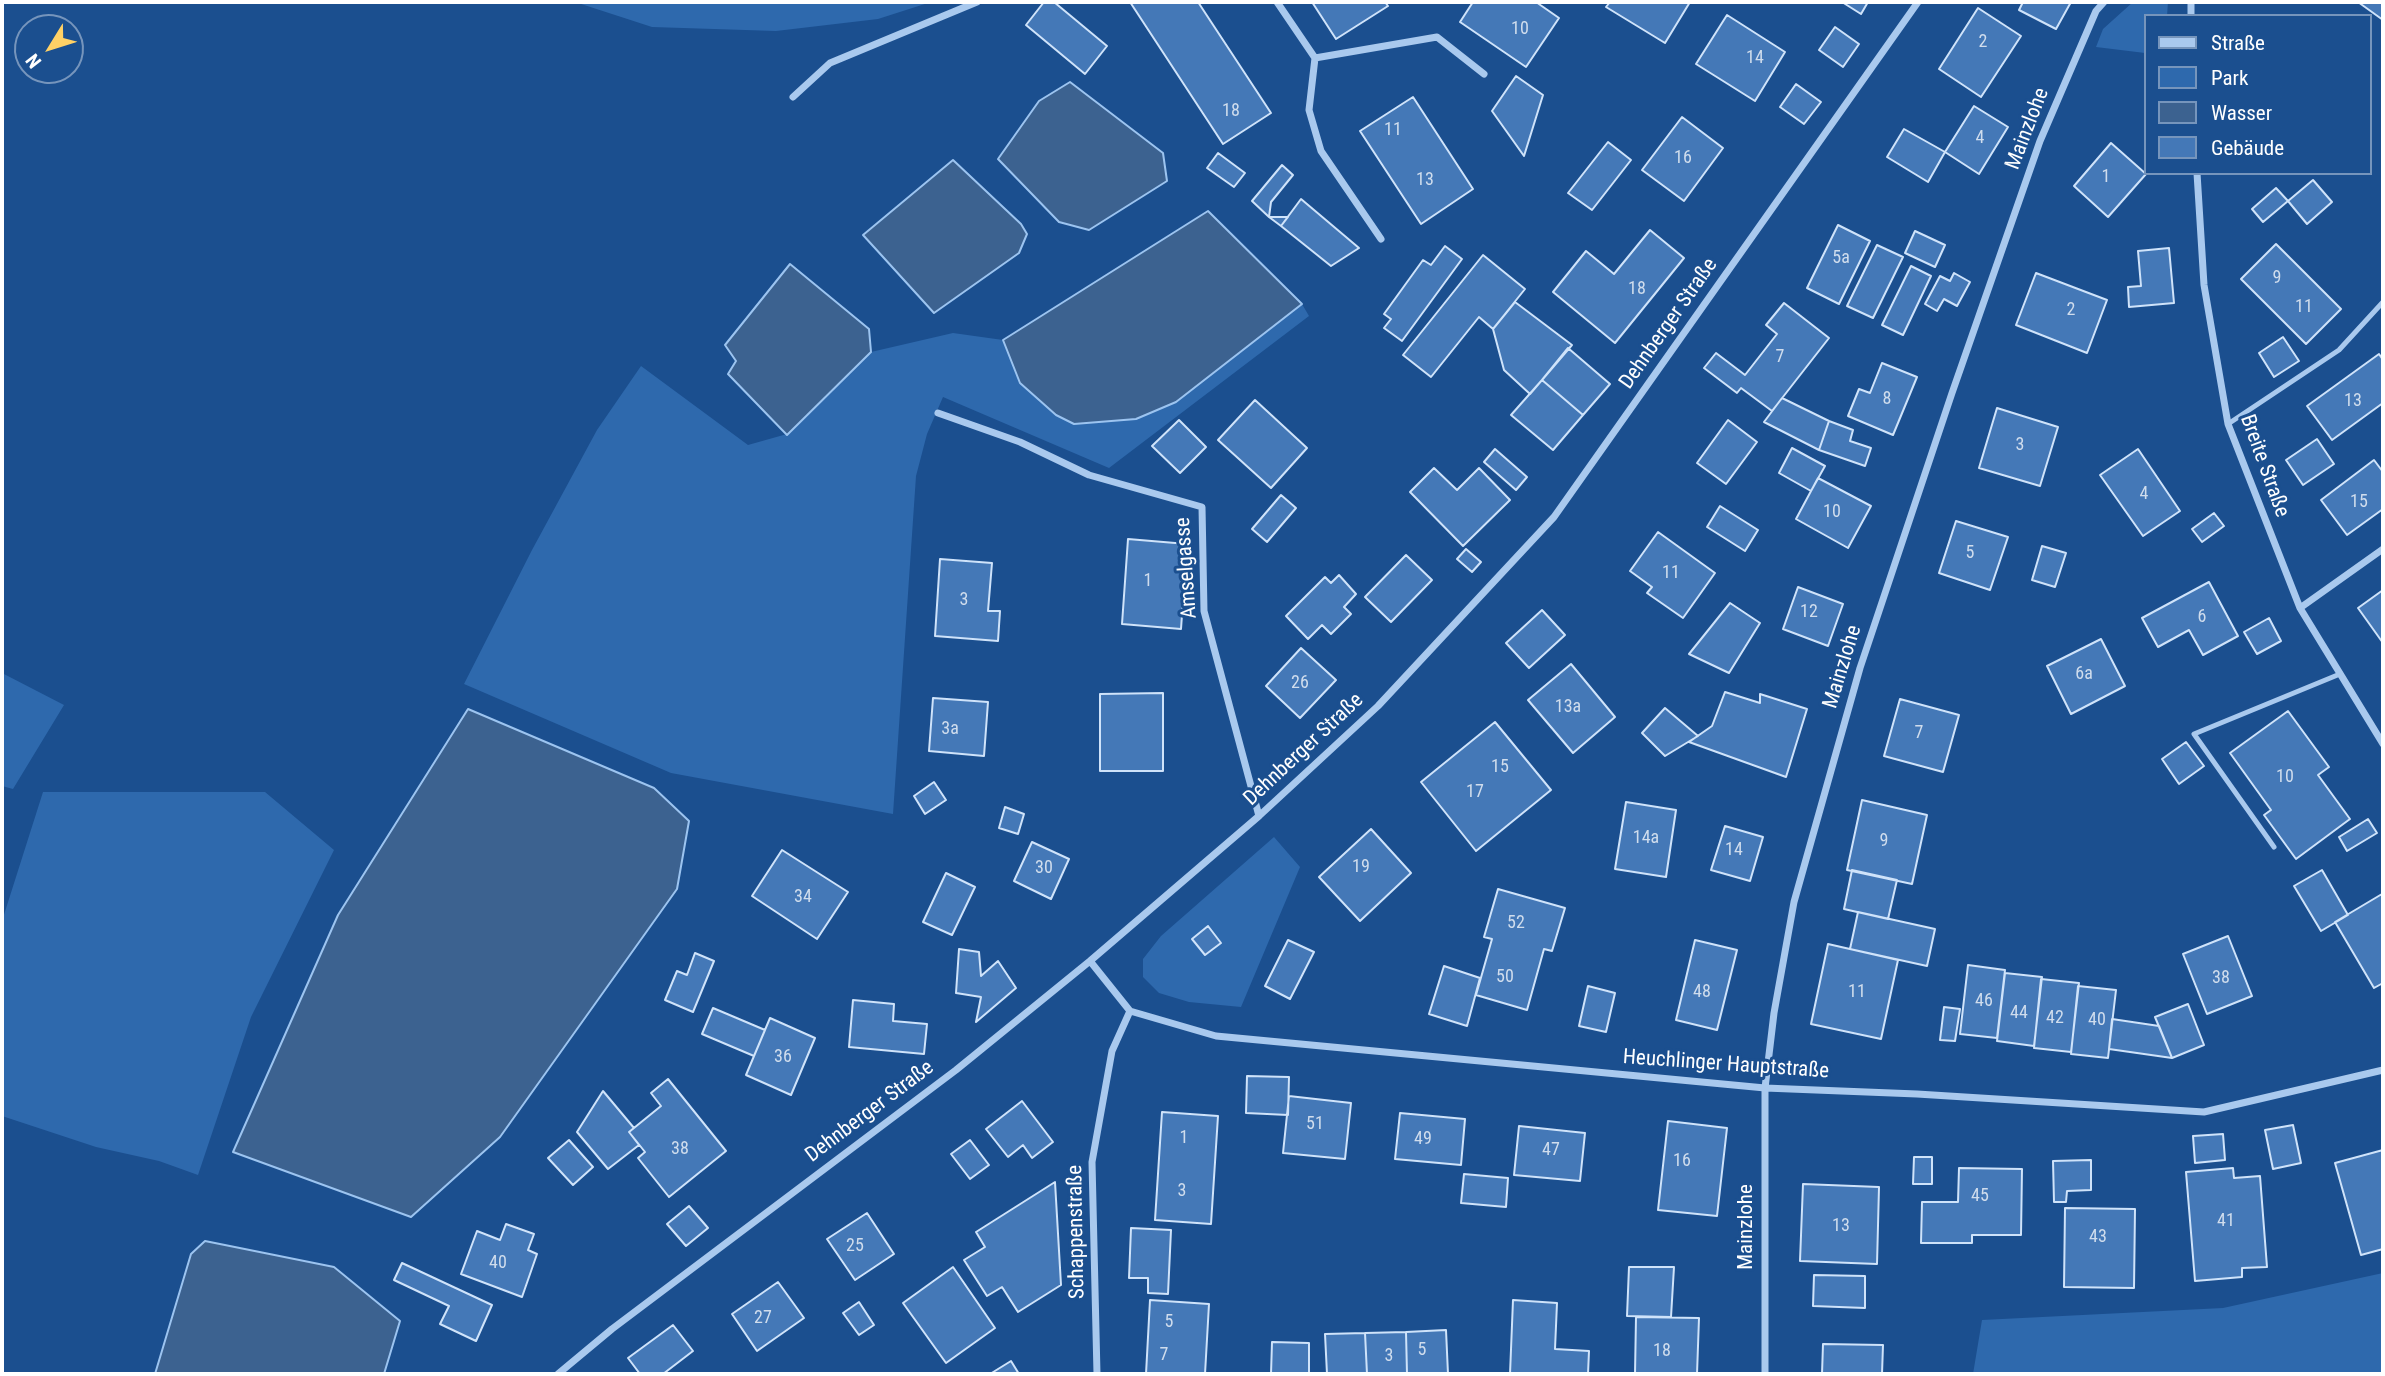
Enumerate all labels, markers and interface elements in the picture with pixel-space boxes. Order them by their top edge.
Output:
north arrow [14,14,84,84]
legend [2144,14,2371,175]
house number: 10 [1511,18,1529,40]
house number: 2 [1979,31,1987,53]
text: Straße [2211,31,2265,55]
house number: 14 [1746,47,1764,69]
text: N [21,49,46,73]
text: Park [2211,66,2248,90]
street label: Mainzlohe [2001,85,2055,173]
house number: 18 [1222,100,1240,122]
text: Wasser [2211,101,2272,125]
house number: 11 [1384,119,1402,141]
house number: 4 [1976,127,1984,149]
text: Gebäude [2211,136,2284,160]
house number: 16 [1674,147,1692,169]
house number: 1 [2102,166,2110,188]
house number: 13 [1416,169,1434,191]
house number: 5a [1832,247,1850,269]
street label: Dehnberger Straße [1615,254,1723,394]
house number: 9 [2273,267,2281,289]
house number: 18 [1628,278,1646,300]
house number: 11 [2295,296,2313,318]
house number: 2 [2067,299,2075,321]
house number: 7 [1776,346,1784,368]
house number: 8 [1883,388,1891,410]
house number: 13 [2344,390,2362,412]
street label: Breite Straße [2234,411,2294,521]
house number: 3 [2016,434,2024,456]
house number: 4 [2140,483,2148,505]
house number: 15 [2350,491,2368,513]
house number: 10 [1823,501,1841,523]
street label: Amselgasse [1171,516,1203,620]
house number: 5 [1966,542,1974,564]
house number: 11 [1662,562,1680,584]
house number: 1 [1144,570,1152,592]
house number: 3 [960,589,968,611]
house number: 12 [1800,601,1818,623]
house number: 6 [2198,606,2206,628]
street label: Mainzlohe [1818,622,1868,712]
house number: 6a [2075,663,2093,685]
house number: 26 [1291,672,1309,694]
street label: Dehnberger Straße [1239,688,1369,812]
house number: 13a [1555,696,1581,718]
house number: 3a [941,718,959,740]
house number: 7 [1915,722,1923,744]
house number: 15 [1491,756,1509,778]
house number: 10 [2276,766,2294,788]
house number: 17 [1466,781,1484,803]
house number: 14a [1633,827,1659,849]
house number: 9 [1880,830,1888,852]
house number: 14 [1725,839,1743,861]
house number: 19 [1352,856,1370,878]
house number: 30 [1035,857,1053,879]
house number: 34 [794,886,812,908]
house number: 52 [1507,912,1525,934]
house number: 50 [1496,966,1514,988]
house number: 38 [2212,967,2230,989]
house number: 48 [1693,981,1711,1003]
house number: 11 [1848,981,1866,1003]
house number: 46 [1975,990,1993,1012]
house number: 44 [2010,1002,2028,1024]
house number: 42 [2046,1007,2064,1029]
house number: 40 [2088,1009,2106,1031]
street label: Heuchlinger Hauptstraße [1622,1045,1830,1085]
house number: 36 [774,1046,792,1068]
street label: Dehnberger Straße [801,1056,939,1168]
house number: 51 [1306,1113,1324,1135]
house number: 1 [1180,1127,1188,1149]
house number: 49 [1414,1128,1432,1150]
house number: 38 [671,1138,689,1160]
house number: 47 [1542,1139,1560,1161]
house number: 16 [1673,1150,1691,1172]
street label: Schappenstraße [1063,1165,1091,1299]
house number: 3 [1178,1180,1186,1202]
street label: Mainzlohe [1734,1184,1760,1270]
house number: 45 [1971,1185,1989,1207]
house number: 41 [2217,1210,2235,1232]
house number: 13 [1832,1215,1850,1237]
house number: 43 [2089,1226,2107,1248]
house number: 25 [846,1235,864,1257]
house number: 40 [489,1252,507,1274]
house number: 27 [754,1307,772,1329]
house number: 5 [1165,1311,1173,1333]
house number: 5 [1418,1339,1426,1361]
house number: 18 [1653,1340,1671,1362]
house number: 7 [1160,1344,1168,1366]
house number: 3 [1385,1345,1393,1367]

